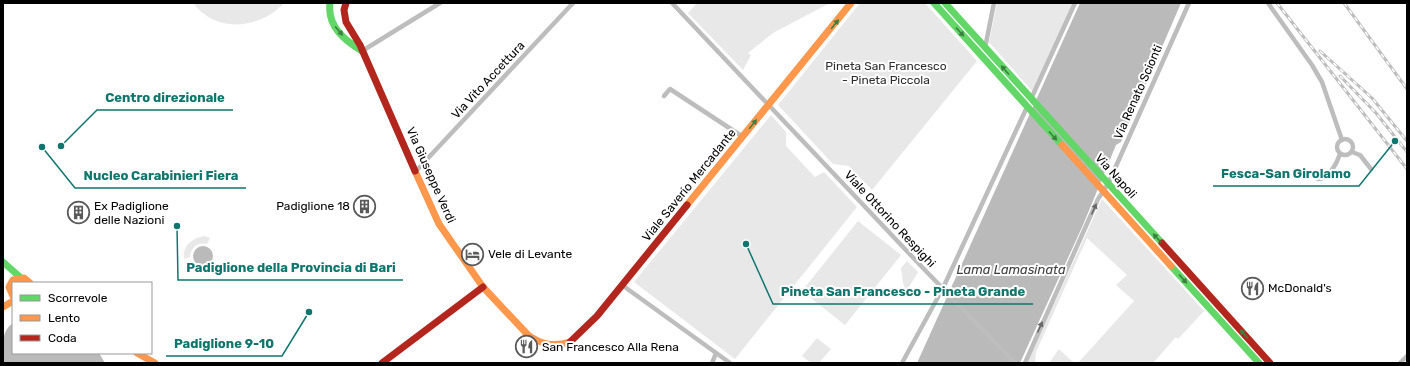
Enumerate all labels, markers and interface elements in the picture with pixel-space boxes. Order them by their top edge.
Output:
one-way arrow [830,18,839,29]
one-way arrow [334,26,343,36]
one-way arrow [956,27,965,37]
street label: Via Vito Accettura [449,38,527,122]
street label: Via Renato Scionti [1111,43,1165,141]
park label: Pineta San Francesco - Pineta Piccola [825,59,947,87]
one-way arrow [1001,65,1010,75]
callout: Centro direzionale [97,85,233,110]
text: Centro direzionale [105,90,225,105]
one-way arrow [748,119,757,130]
street label: Via Giuseppe Verdi [404,125,458,225]
street label: Viale Saverio Mercadante [639,126,739,244]
one-way arrow [1049,131,1058,141]
street label: Via Napoli [1092,151,1140,201]
callout: Fesca-San Girolamo [1213,161,1359,186]
callout: Nucleo Carabinieri Fiera [75,163,246,188]
text: Fesca-San Girolamo [1221,166,1351,181]
text: Nucleo Carabinieri Fiera [84,168,238,183]
street label: Viale Ottorino Respighi [842,168,938,270]
building icon: Padiglione 18 [352,193,378,219]
place label: Ex Padiglione delle Nazioni [94,199,169,227]
place label: Padiglione 18 [276,199,350,213]
building icon: Ex Padiglione delle Nazioni [65,200,91,226]
one-way arrow [1091,203,1097,214]
one-way arrow [1152,233,1162,243]
hotel icon: Vele di Levante [459,241,485,267]
place label: Vele di Levante [488,247,573,261]
callout: Padiglione della Provincia di Bari [178,255,403,280]
text: Padiglione della Provincia di Bari [186,260,396,275]
water label: Lama Lamasinata [956,262,1066,277]
one-way arrow [1179,274,1188,284]
restaurant icon: McDonald's [1240,275,1266,301]
callout: Pineta San Francesco - Pineta Grande [773,279,1033,304]
place label: McDonald's [1268,281,1332,295]
legend [12,282,152,354]
text: Pineta San Francesco - Pineta Grande [781,284,1025,299]
text: Scorrevole [48,291,108,305]
text: Lento [48,311,80,325]
one-way arrow [1038,321,1044,333]
one-way arrow [1240,329,1249,339]
text: Coda [48,331,77,345]
callout: Padiglione 9-10 [166,331,282,356]
restaurant icon: San Francesco Alla Rena [513,334,539,360]
text: Padiglione 9-10 [174,336,274,351]
place label: San Francesco Alla Rena [542,340,679,354]

